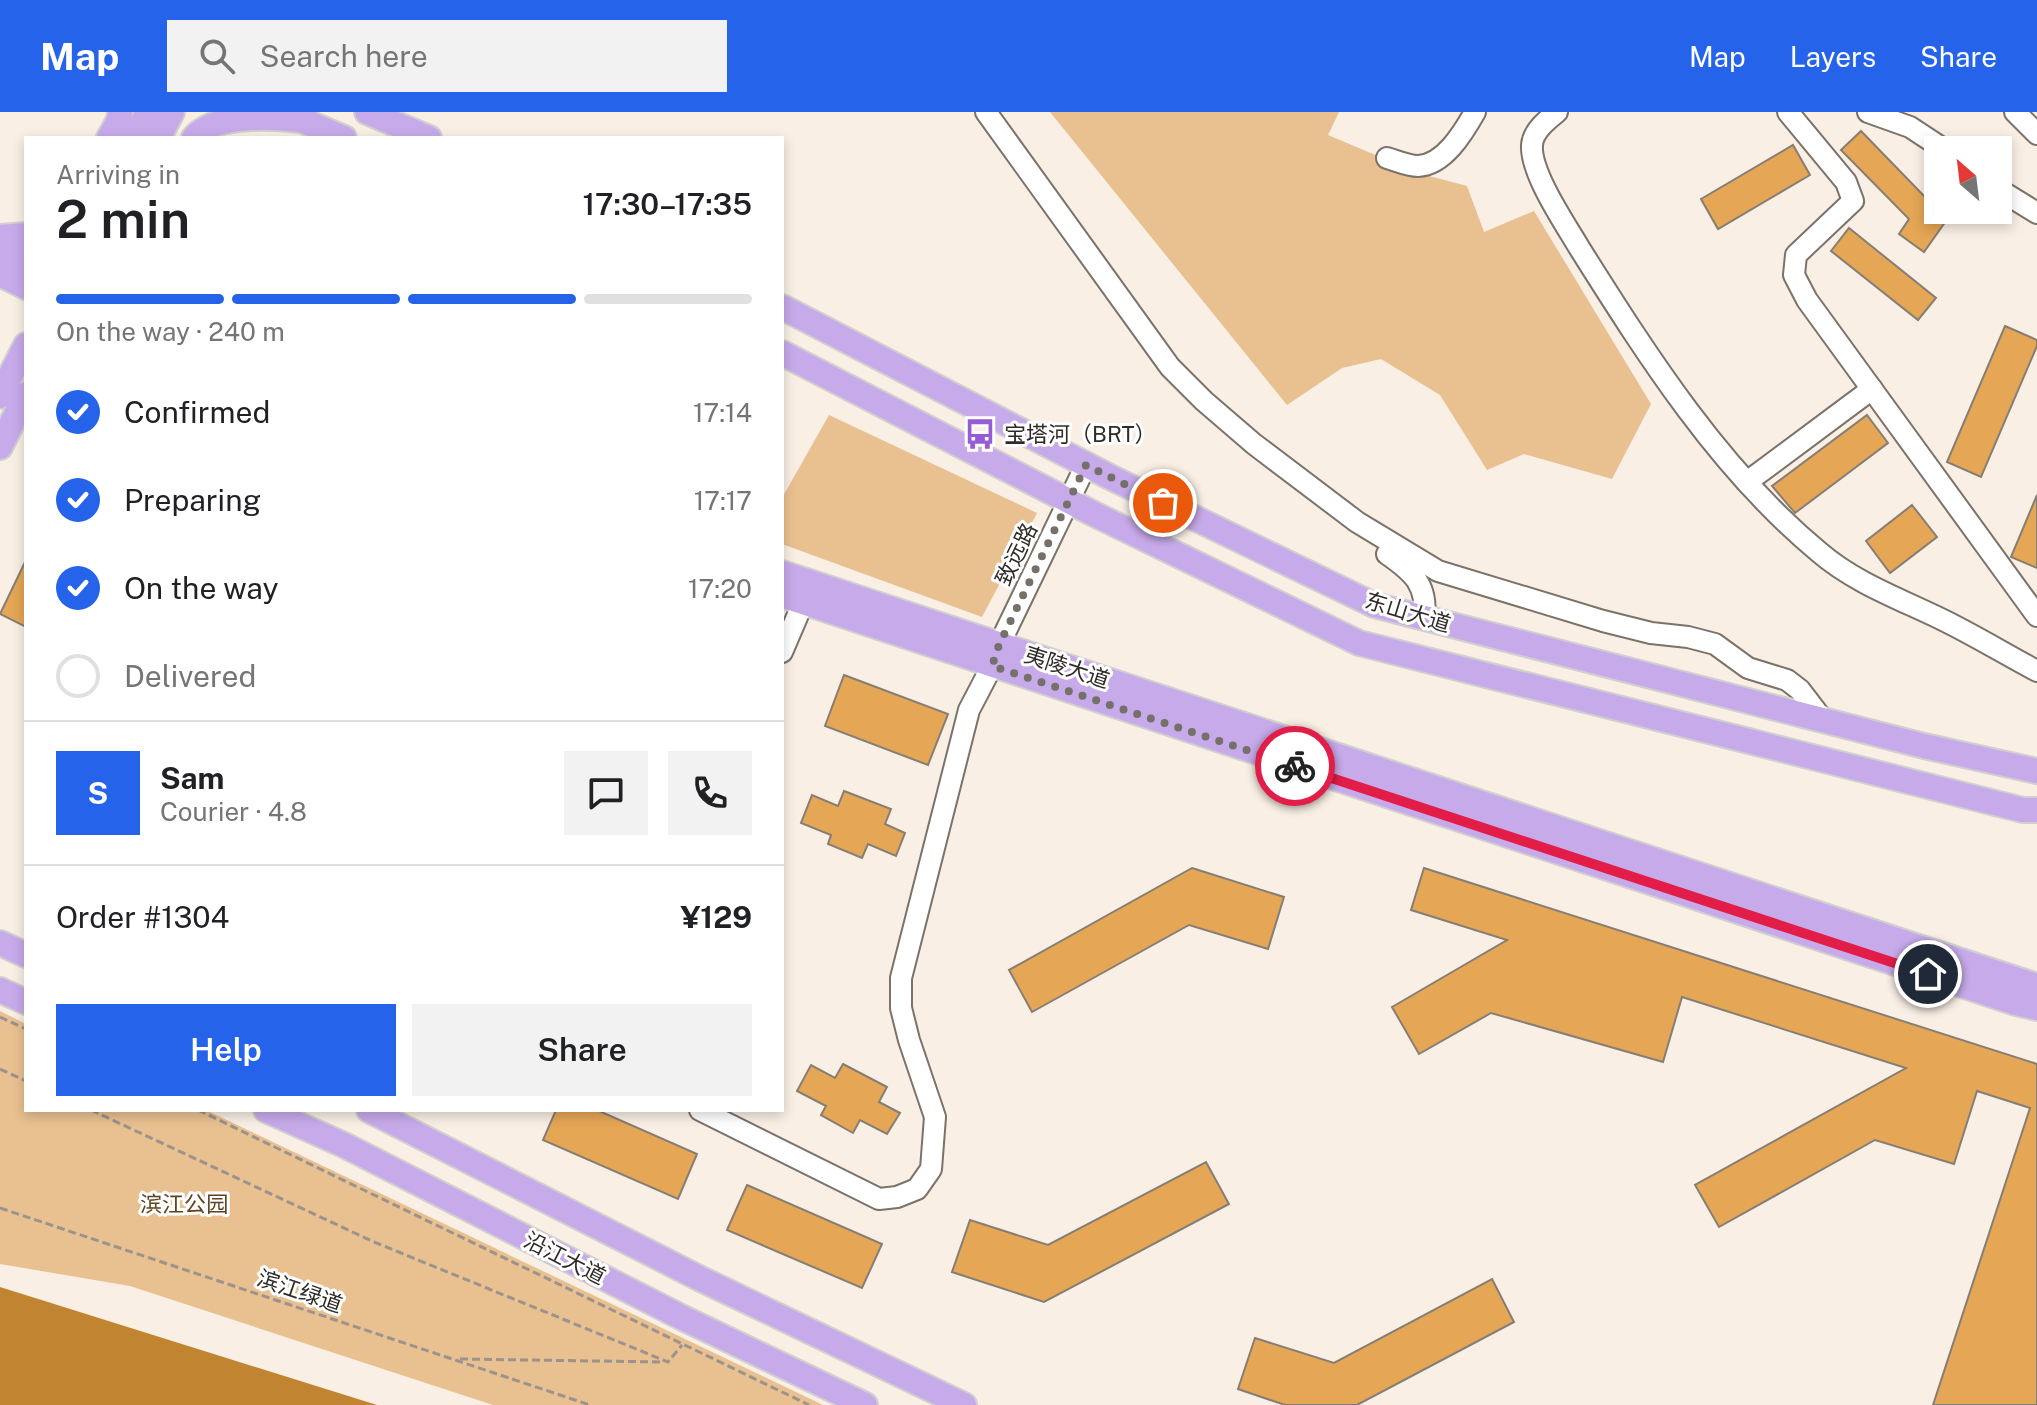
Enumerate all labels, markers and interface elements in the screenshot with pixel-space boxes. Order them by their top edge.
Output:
search box [167,20,727,92]
text: Map [40,34,119,79]
icon: search [195,34,239,78]
text: Search here [259,38,428,74]
text: Map [1689,40,1746,73]
text: Layers [1790,40,1876,73]
text: Share [1920,40,1997,73]
north arrow [1924,136,2012,224]
map controls [1924,136,2012,224]
text: Arriving in [56,159,180,190]
text: 17:30–17:35 [582,186,752,222]
text: 2 min [56,189,190,250]
text: On the way · 240 m [56,316,285,347]
icon: check [56,390,100,434]
text: Confirmed [124,394,270,430]
text: 17:14 [693,397,752,428]
bus stop icon: 宝塔河（BRT） [963,417,997,451]
place label: 宝塔河（BRT） [1004,421,1157,447]
pin [1129,469,1197,537]
icon: check [56,478,100,522]
icon: bag [1141,481,1185,525]
text: Preparing [124,482,261,518]
text: 17:17 [694,485,752,516]
street label: 致远路 [990,519,1042,589]
icon: check [56,566,100,610]
text: On the way [124,570,278,606]
text: 17:20 [688,573,752,604]
street label: 东山大道 [1362,587,1454,637]
street label: 夷陵大道 [1021,641,1113,693]
text: Delivered [124,658,256,694]
courier [1255,726,1335,806]
icon: bike [1273,744,1317,788]
button: chat [564,751,648,835]
button: phone [668,751,752,835]
text: Sam [160,760,224,796]
text: S [88,775,108,811]
text: Courier · 4.8 [160,796,307,827]
text: Order #1304 [56,899,229,935]
text: ¥129 [681,899,752,935]
pin [1894,940,1962,1008]
icon: home [1906,952,1950,996]
button: Help [56,1004,396,1096]
button: Share [412,1004,752,1096]
park label: 滨江公园 [140,1191,228,1217]
street label: 沿江大道 [520,1226,610,1290]
street label: 滨江绿道 [254,1264,346,1318]

